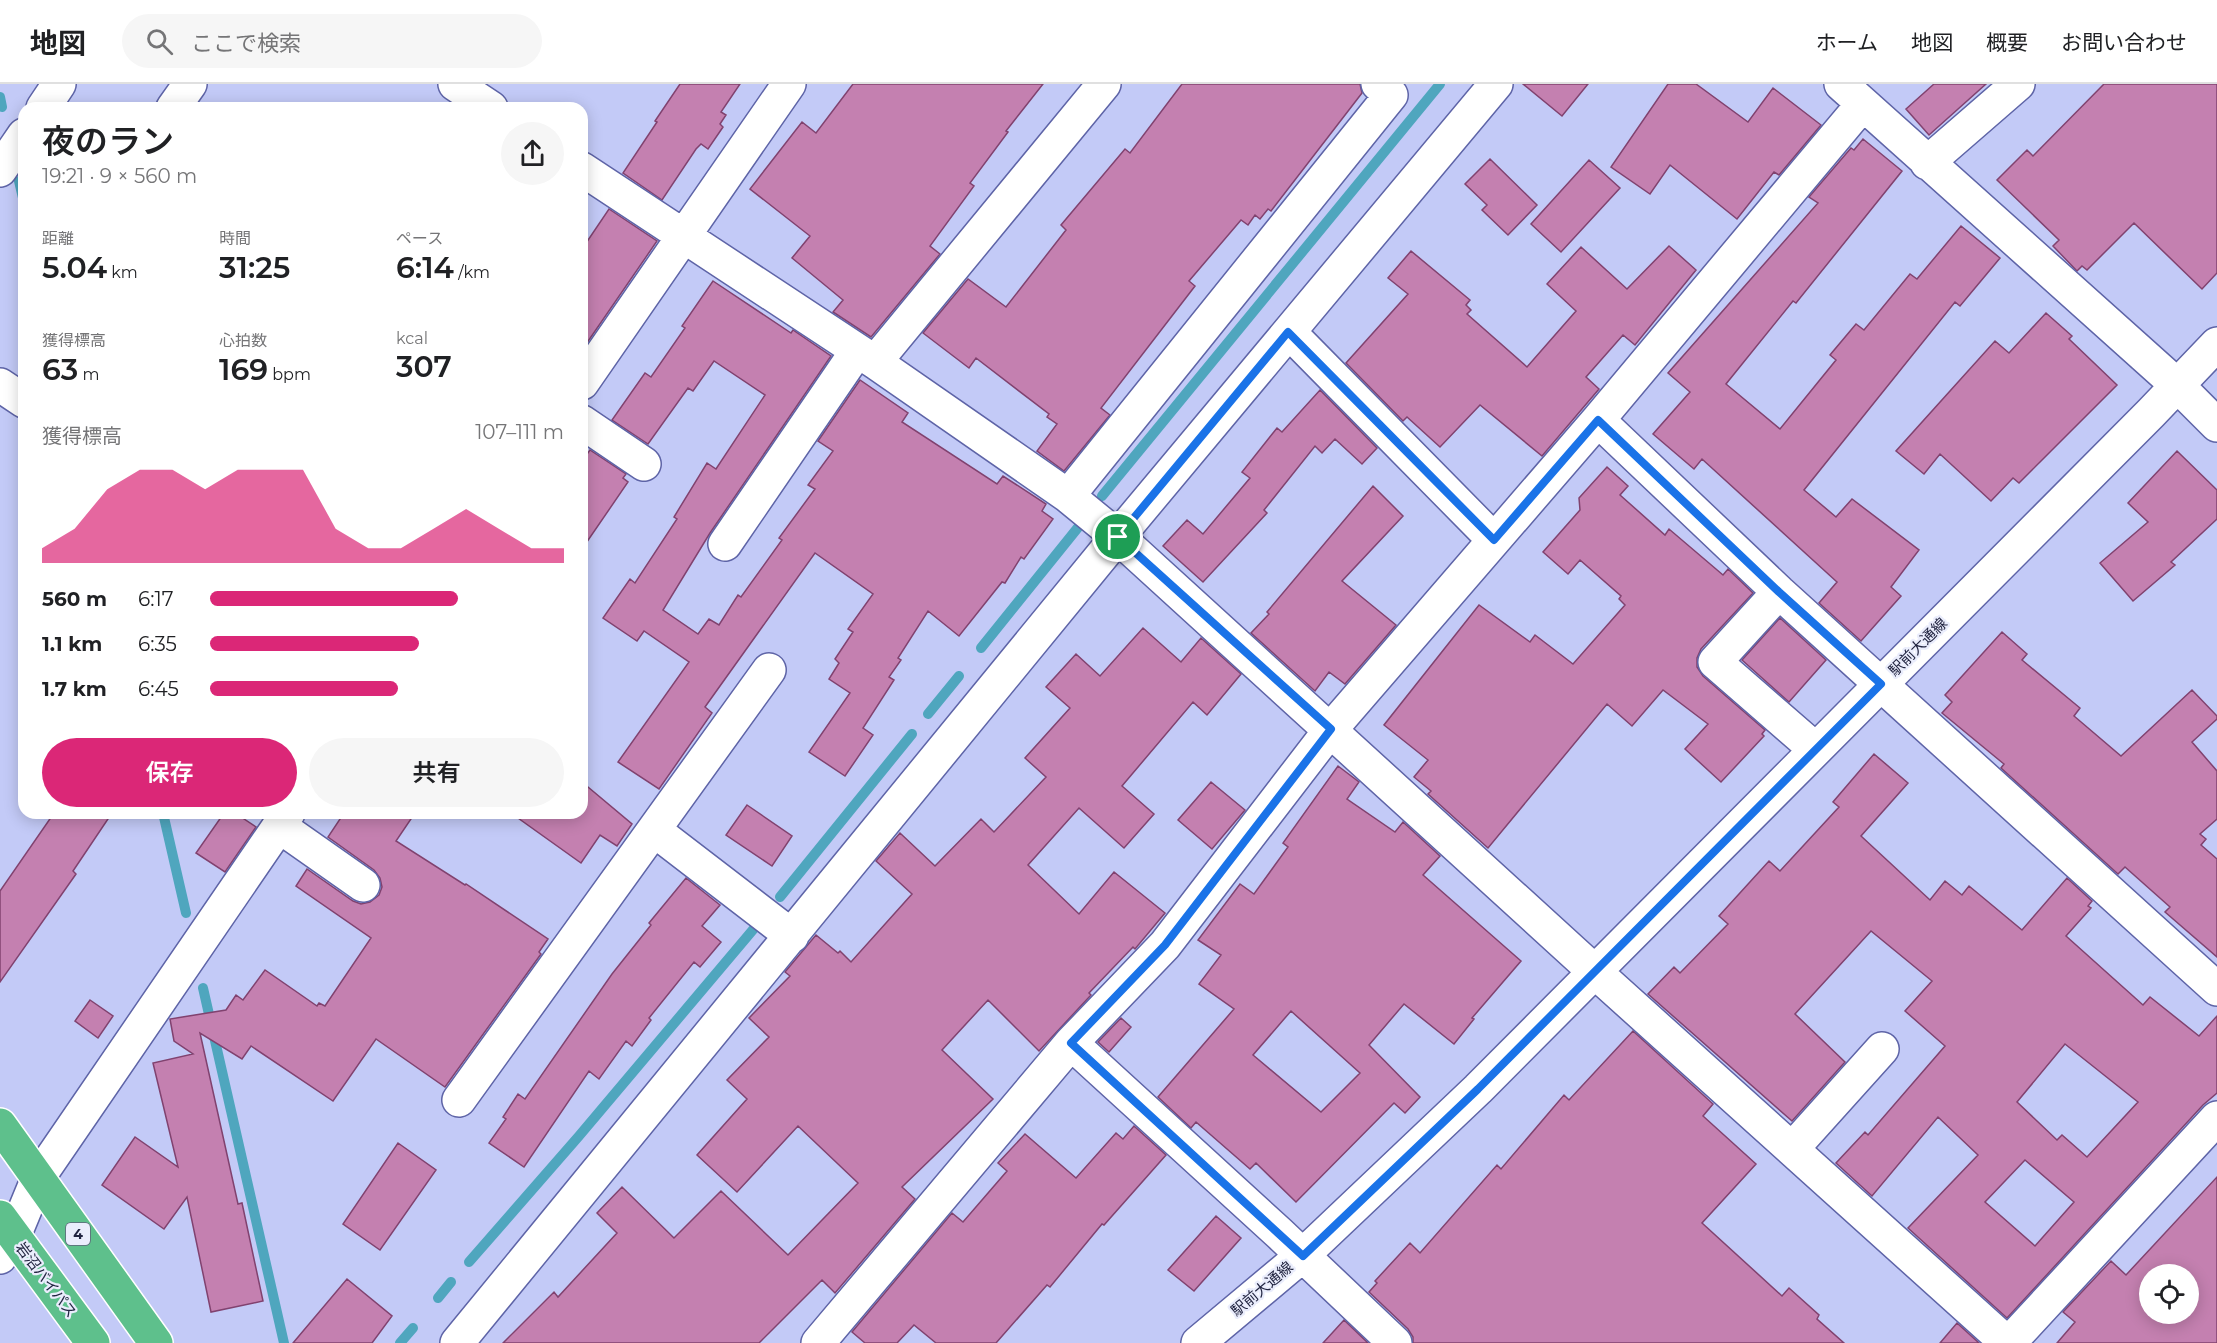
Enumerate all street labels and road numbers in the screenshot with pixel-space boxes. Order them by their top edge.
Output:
street label: 駅前大通線 [1884,613,1951,680]
road number: 4 [66,1223,90,1245]
street label: 岩沼バイパス [12,1238,81,1321]
street label: 駅前大通線 [1227,1257,1297,1320]

